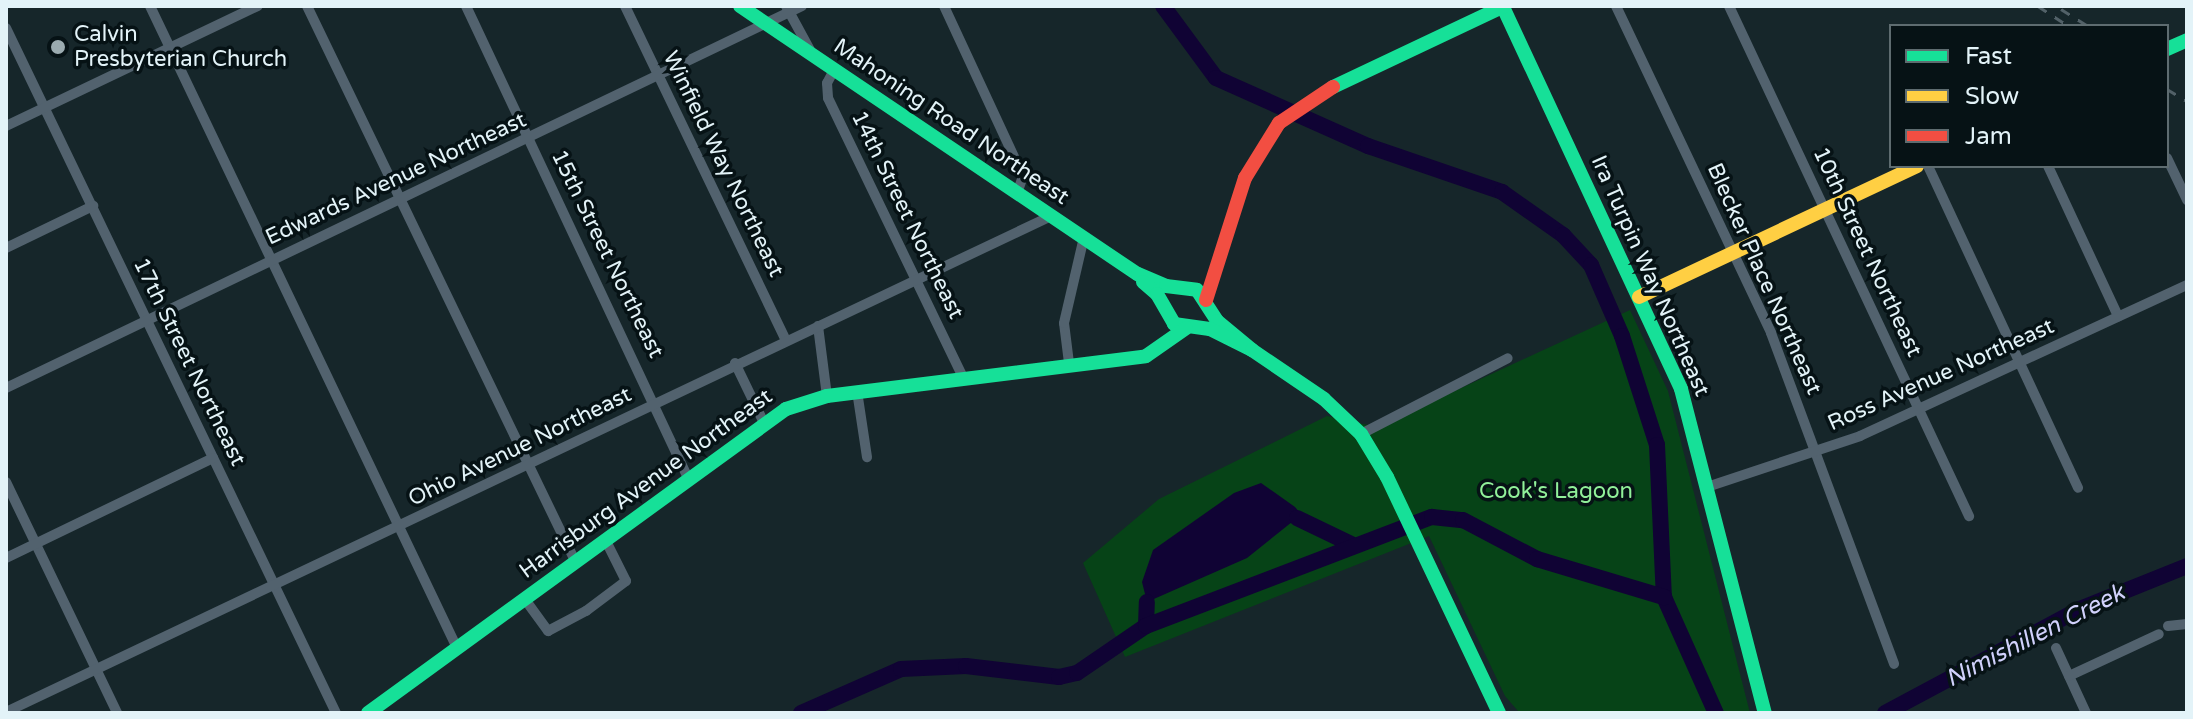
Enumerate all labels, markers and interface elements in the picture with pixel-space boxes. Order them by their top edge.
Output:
place label: Calvin Presbyterian Church [74,21,287,72]
legend [1889,24,2169,168]
street label: Mahoning Road Northeast [828,33,1074,211]
marker: Calvin Presbyterian Church [49,38,67,56]
text: Fast [1965,42,2012,71]
street label: Winfield Way Northeast [657,47,789,281]
text: Slow [1965,82,2019,111]
street label: Edwards Avenue Northeast [261,107,531,251]
street label: 14th Street Northeast [845,107,969,323]
text: Jam [1965,122,2012,151]
street label: 10th Street Northeast [1807,143,1927,361]
street label: 15th Street Northeast [545,146,669,362]
street label: Ira Turpin Way Northeast [1585,152,1715,400]
street label: Blecker Place Northeast [1701,159,1827,399]
street label: 17th Street Northeast [127,254,251,470]
street label: Ross Avenue Northeast [1824,313,2058,437]
street label: Ohio Avenue Northeast [404,381,636,513]
street label: Harrisburg Avenue Northeast [514,383,778,585]
park label: Cook's Lagoon [1479,479,1633,505]
water label: Nimishillen Creek [1941,578,2129,694]

